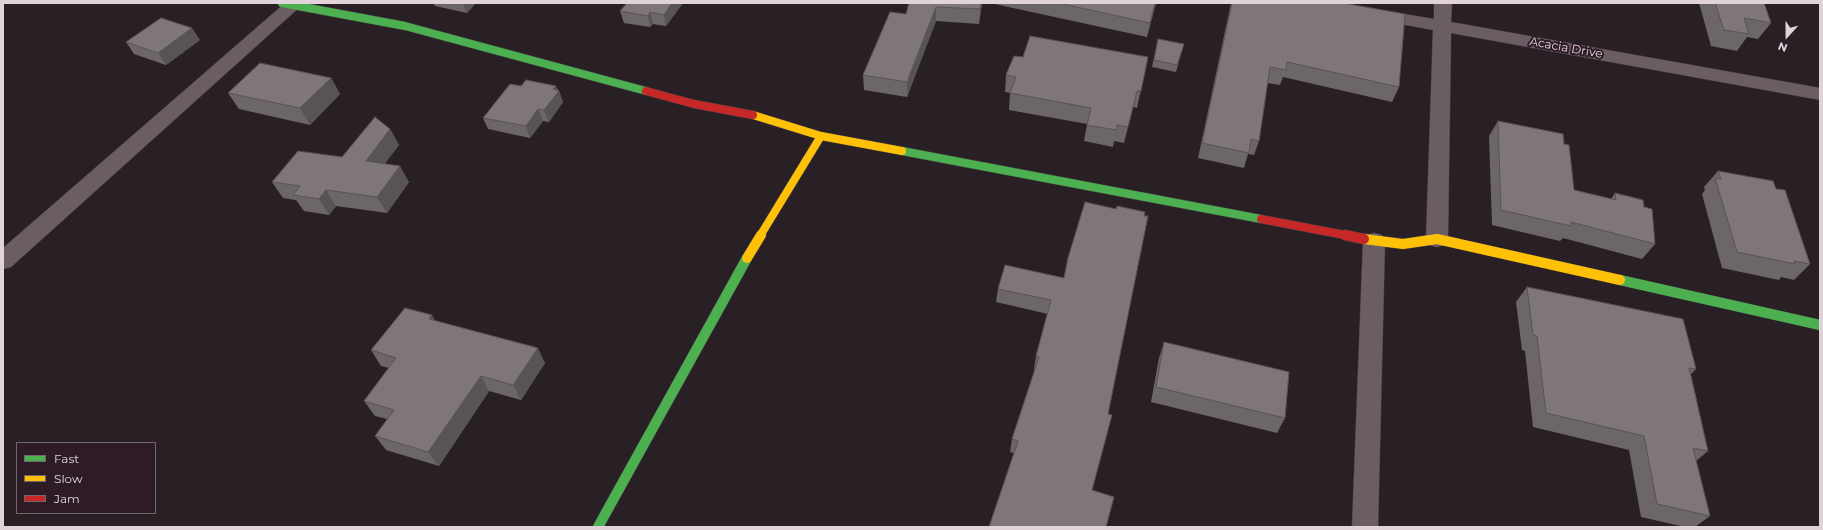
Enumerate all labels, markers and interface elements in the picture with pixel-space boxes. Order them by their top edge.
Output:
north arrow [1767,16,1807,56]
street label: Acacia Drive [1528,34,1604,62]
text: N [1776,39,1789,55]
legend [16,442,156,514]
text: Fast [54,451,79,466]
text: Slow [54,471,83,486]
text: Jam [54,491,80,506]

